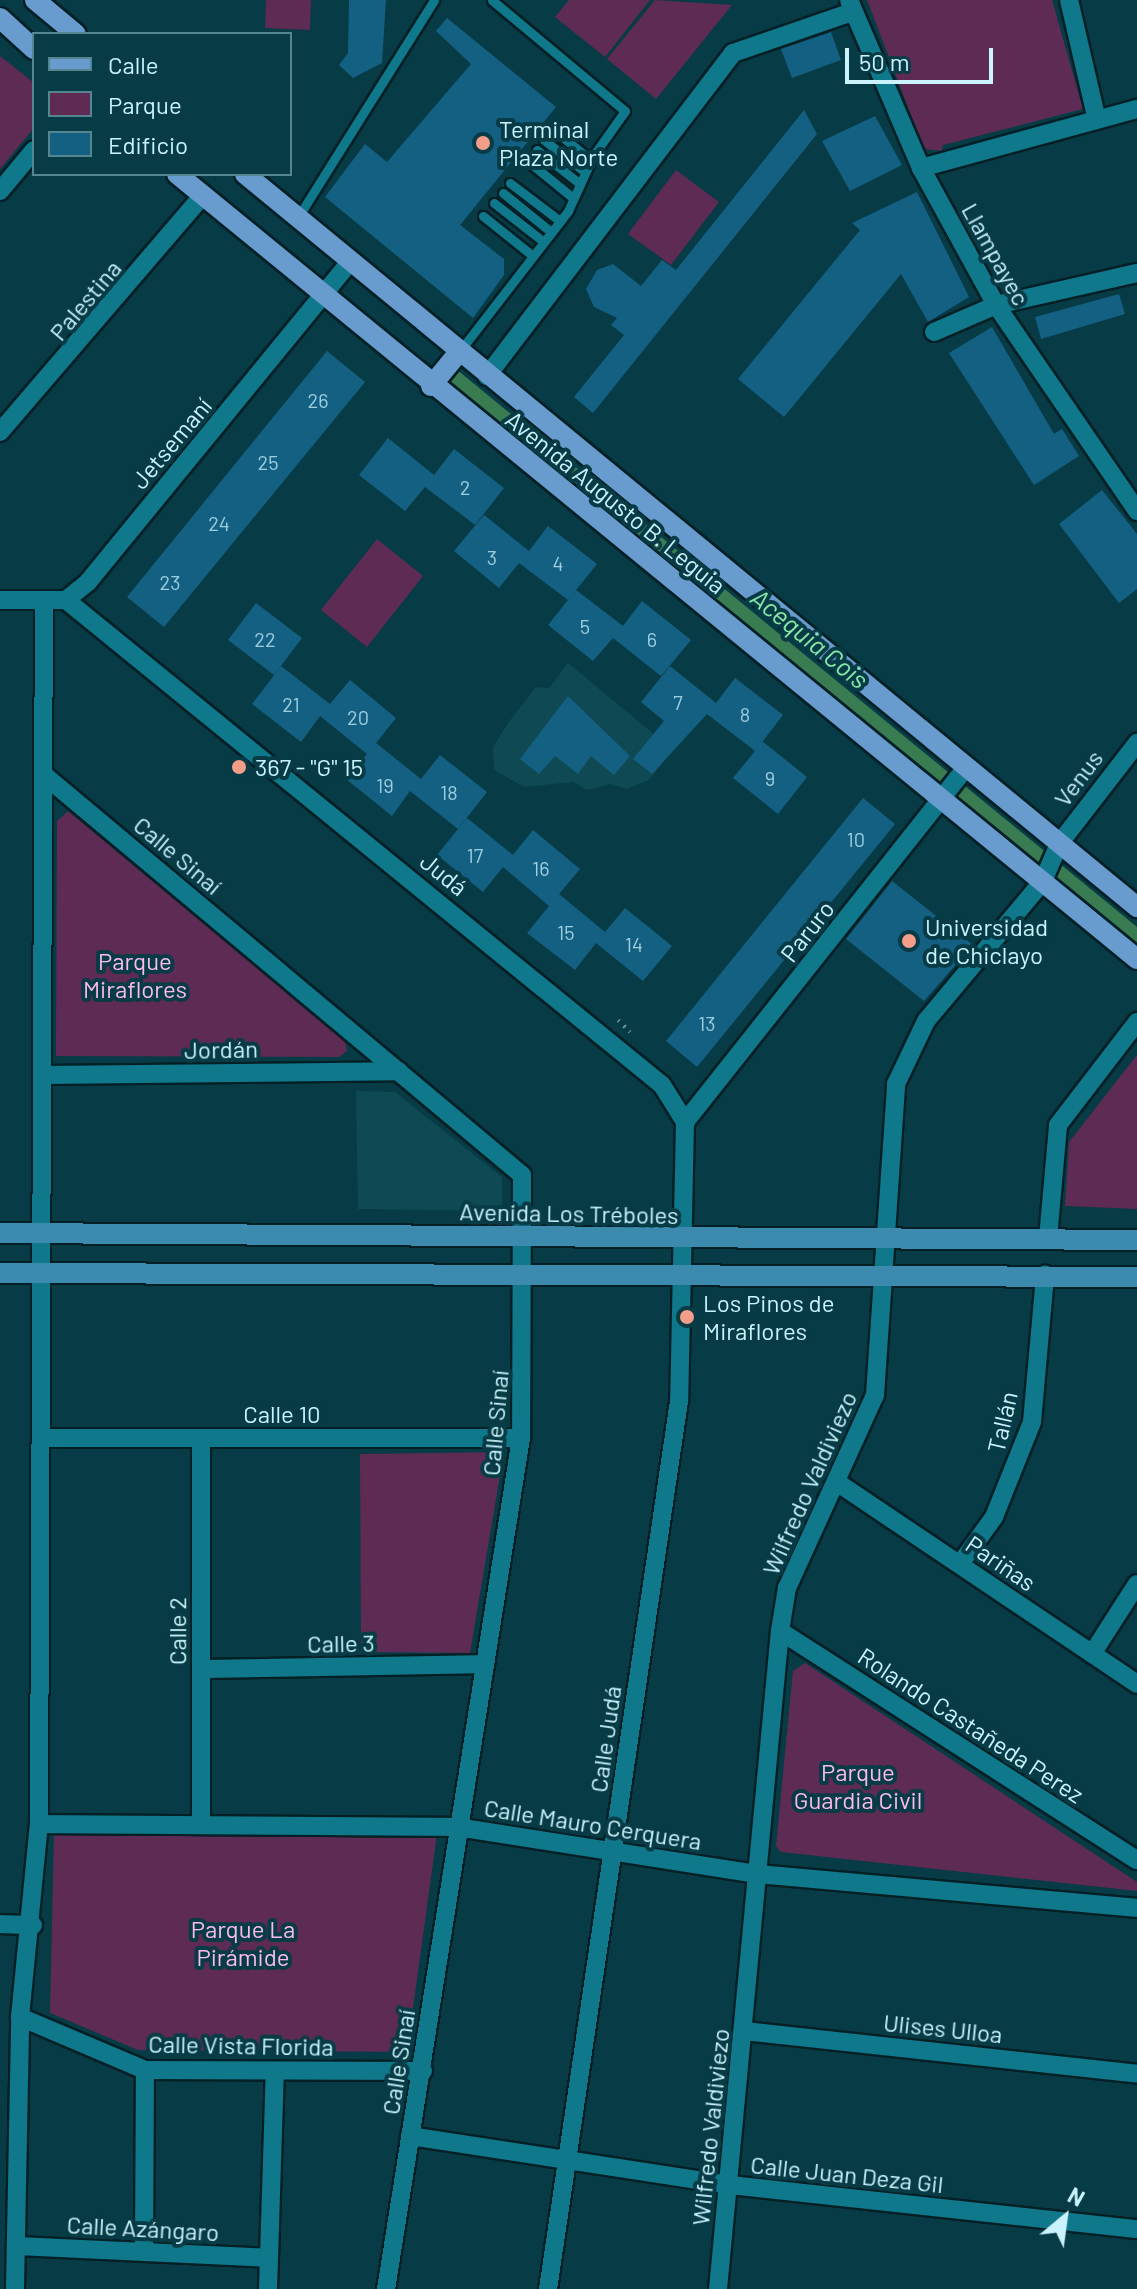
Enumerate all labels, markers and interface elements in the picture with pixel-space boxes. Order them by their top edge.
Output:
legend [32,32,292,176]
scale bar [849,32,997,82]
text: 50 m [859,47,910,76]
text: Calle [108,50,159,79]
text: Parque [108,90,182,119]
place label: Terminal Plaza Norte [499,115,618,171]
text: Edificio [108,130,188,159]
marker: Terminal Plaza Norte [474,134,492,152]
street label: Llampayec [956,198,1036,310]
street label: Palestina [43,254,127,346]
house number: 26 [307,388,329,412]
street label: Jetsemaní [125,392,217,494]
street label: Avenida Augusto B. Leguia [500,404,732,600]
house number: 25 [258,450,278,474]
house number: 2 [460,475,470,499]
house number: 24 [208,511,230,535]
house number: 3 [487,545,497,569]
house number: 4 [552,551,564,575]
house number: 23 [160,570,180,594]
water label: Acequia Cois [745,581,875,695]
house number: 5 [580,614,590,638]
house number: 22 [254,627,276,651]
house number: 6 [647,627,657,651]
house number: 7 [673,690,683,714]
house number: 21 [282,692,300,716]
house number: 8 [740,702,750,726]
house number: 20 [347,705,369,729]
street label: Venus [1048,744,1108,812]
place label: 367 - "G" 15 [255,753,363,781]
marker: 367 - "G" 15 [230,758,248,776]
house number: 9 [765,766,775,790]
house number: 19 [376,773,394,797]
house number: 18 [440,780,458,804]
street label: Calle Sinaí [128,810,228,900]
house number: 10 [847,827,865,851]
house number: 17 [467,843,483,867]
street label: Judá [415,846,473,902]
house number: 16 [532,856,550,880]
street label: Paruro [774,895,840,967]
place label: Universidad de Chiclayo [925,913,1048,969]
house number: 15 [557,920,575,944]
house number: 14 [625,932,643,956]
marker: Universidad de Chiclayo [900,932,918,950]
park label: Parque Miraflores [83,947,187,1003]
house number: 13 [698,1011,716,1035]
street label: Jordán [184,1034,258,1064]
street label: Avenida Los Tréboles [459,1197,679,1229]
place label: Los Pinos de Miraflores [703,1289,834,1345]
marker: Los Pinos de Miraflores [678,1308,696,1326]
street label: Calle Sinaí [476,1369,514,1477]
street label: Wilfredo Valdiviezo [756,1387,862,1579]
street label: Tallán [981,1389,1023,1455]
street label: Calle 10 [243,1400,321,1428]
street label: Pariñas [961,1529,1041,1597]
street label: Calle 2 [163,1597,191,1665]
street label: Calle 3 [307,1628,375,1658]
street label: Rolando Castañeda Perez [853,1641,1089,1809]
street label: Calle Judá [583,1684,627,1794]
park label: Parque Guardia Civil [794,1758,922,1814]
street label: Calle Mauro Cerquera [482,1793,704,1855]
park label: Parque La Pirámide [191,1915,295,1971]
street label: Ulises Ulloa [882,2007,1004,2049]
street label: Calle Sinaí [376,2008,420,2116]
street label: Wilfredo Valdiviezo [685,2027,735,2227]
street label: Calle Vista Florida [148,2029,334,2061]
street label: Calle Juan Deza Gil [749,2150,945,2198]
north arrow [1025,2177,1105,2257]
text: N [1064,2181,1089,2211]
street label: Calle Azángaro [66,2210,220,2246]

